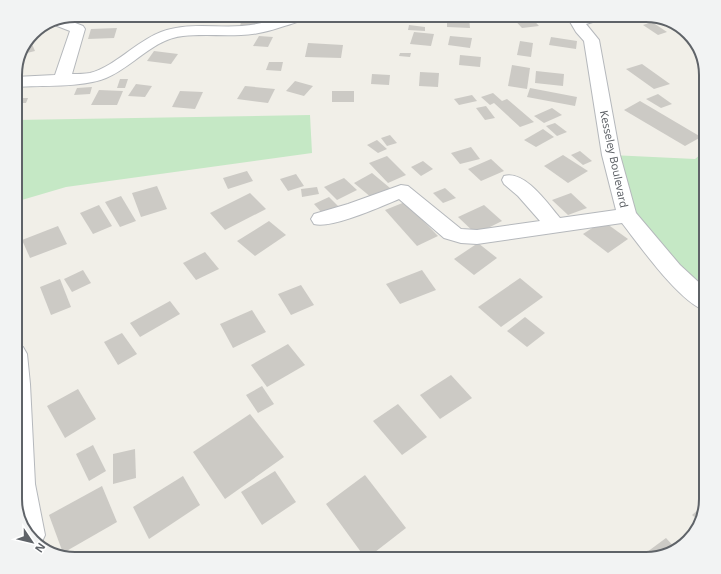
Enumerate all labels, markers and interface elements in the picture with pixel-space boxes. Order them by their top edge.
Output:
street label: Kesseley Boulevard [597,109,632,209]
north arrow [12,522,52,562]
text: N [32,540,49,556]

